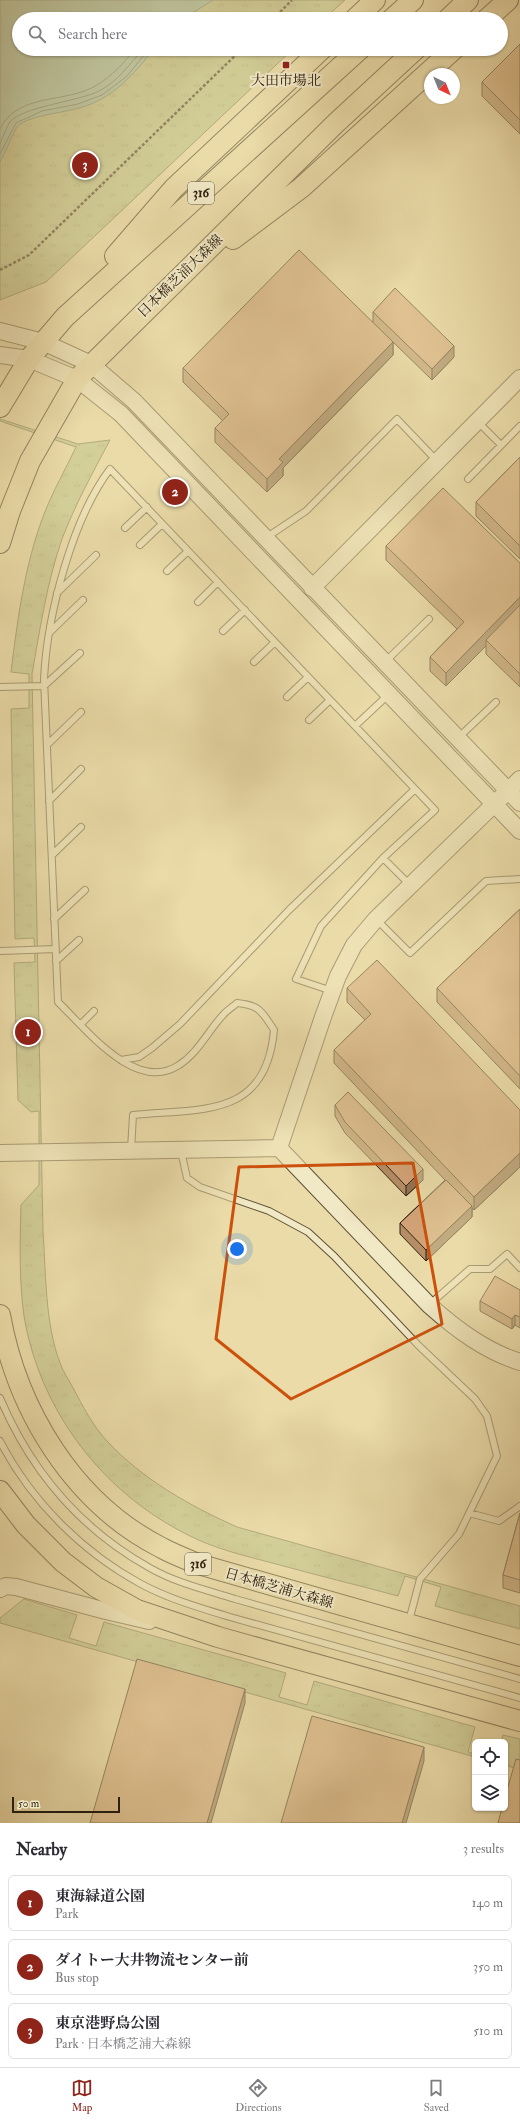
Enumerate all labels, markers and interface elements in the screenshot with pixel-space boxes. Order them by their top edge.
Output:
search box [12,12,508,56]
icon: search [26,23,48,45]
text: Search here [58,25,127,44]
marker: 大田市場北 [281,60,291,70]
north arrow [424,68,460,104]
place label: 大田市場北 [251,72,321,89]
pin: 3 [72,150,98,180]
road number: 316 [188,182,214,204]
street label: 日本橋芝浦大森線 [134,231,226,321]
pin: 2 [162,477,188,507]
pin: 1 [15,1017,41,1047]
your location [227,1239,247,1259]
road number: 316 [185,1553,211,1575]
street label: 日本橋芝浦大森線 [223,1564,335,1612]
map controls [472,1739,508,1811]
button: locate [472,1739,508,1775]
button: layers [472,1775,508,1811]
scale bar [12,1795,120,1814]
text: 50 m [18,1797,39,1810]
text: Nearby [16,1839,67,1860]
text: 3 results [463,1841,504,1857]
text: 東海緑道公園 [55,1887,145,1906]
text: 1 [28,1895,32,1911]
text: 140 m [472,1895,503,1911]
text: Park [55,1906,79,1922]
text: ダイトー大井物流センター前 [55,1951,249,1970]
text: 2 [27,1959,33,1975]
text: 350 m [473,1959,503,1975]
text: Bus stop [55,1970,99,1986]
text: 東京港野鳥公園 [55,2014,160,2033]
text: 3 [28,2023,33,2039]
text: 510 m [473,2023,503,2039]
text: Park · 日本橋芝浦大森線 [55,2036,191,2052]
tab: Map [71,2077,93,2114]
tab: Directions [235,2077,282,2114]
tab: Saved [424,2077,449,2114]

